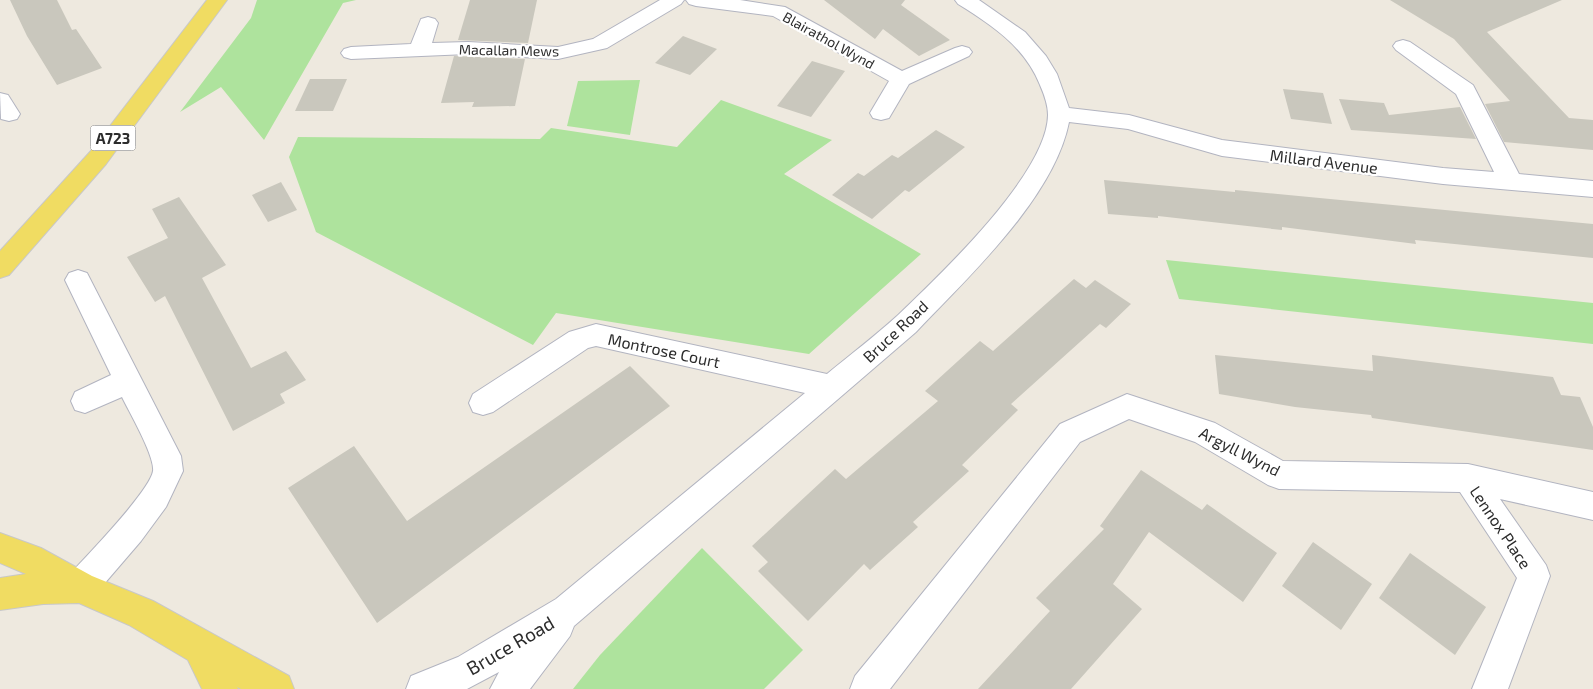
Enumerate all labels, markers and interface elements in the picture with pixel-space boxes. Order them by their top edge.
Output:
street label: Blairathol Wynd [780,8,878,72]
street label: Macallan Mews [459,41,559,59]
road number: A723 [90,126,136,150]
street label: Millard Avenue [1269,145,1379,177]
street label: Bruce Road [858,296,932,366]
street label: Montrose Court [606,329,722,371]
street label: Argyll Wynd [1196,422,1284,480]
street label: Lennox Place [1466,482,1536,572]
street label: Bruce Road [462,611,558,679]

